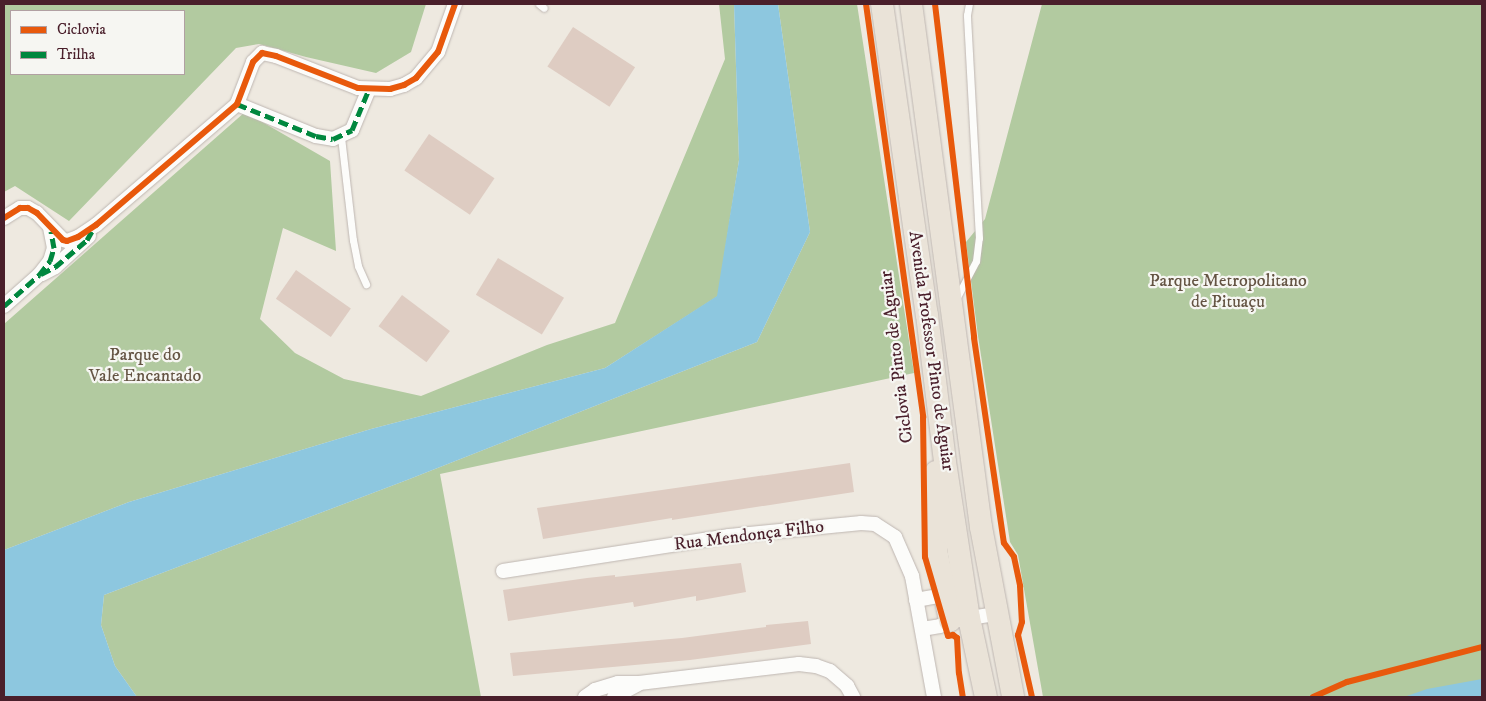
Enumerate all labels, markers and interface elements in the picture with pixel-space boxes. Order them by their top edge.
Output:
legend [10,10,185,75]
text: Ciclovia [57,20,106,39]
text: Trilha [57,45,95,64]
street label: Avenida Professor Pinto de Aguiar [903,230,959,472]
street label: Ciclovia Pinto de Aguiar [876,270,918,444]
park label: Parque Metropolitano de Pituaçu [1149,271,1307,314]
park label: Parque do Vale Encantado [89,345,201,388]
street label: Rua Mendonça Filho [673,516,825,556]

